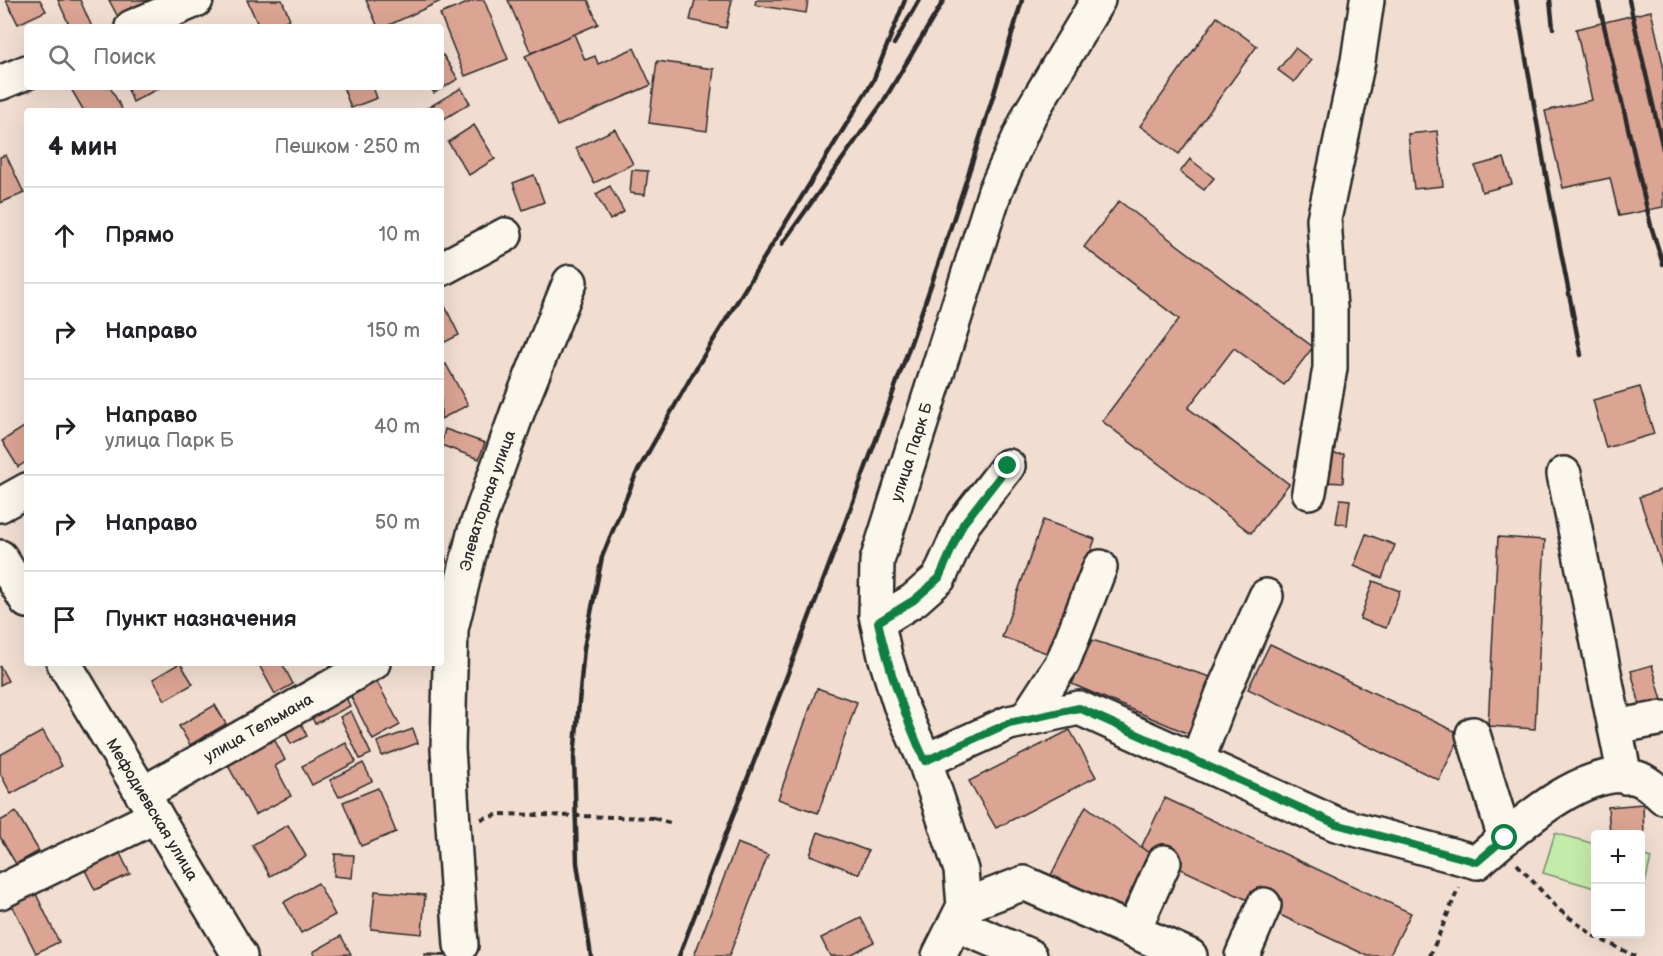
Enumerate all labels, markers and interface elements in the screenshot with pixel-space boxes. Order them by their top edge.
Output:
search box [24,24,444,90]
icon: search [45,41,78,74]
text: Поиск [93,44,156,71]
text: 4 мин [48,132,117,163]
text: Пешком · 250 m [275,135,420,159]
icon: ahead [48,219,81,252]
text: Прямо [105,222,174,249]
text: 10 m [379,223,420,247]
icon: right [48,315,81,348]
text: Направо [105,318,197,345]
text: 150 m [367,319,420,343]
street label: улица Парк Б [887,399,937,504]
text: Направо [105,402,197,429]
icon: right [48,411,81,444]
text: 40 m [374,415,420,439]
street label: Элеваторная улица [456,427,520,573]
text: улица Парк Б [105,429,234,453]
route end [994,452,1020,478]
icon: right [48,507,81,540]
text: Направо [105,510,197,537]
text: 50 m [375,511,420,535]
icon: arrive [48,603,81,636]
text: Пункт назначения [105,606,297,633]
street label: улица Тельмана [201,689,317,766]
street label: Мефодиевская улица [102,735,202,885]
route start [1491,824,1517,850]
map controls [1591,830,1645,938]
button: + [1591,830,1645,884]
button: − [1591,884,1645,938]

